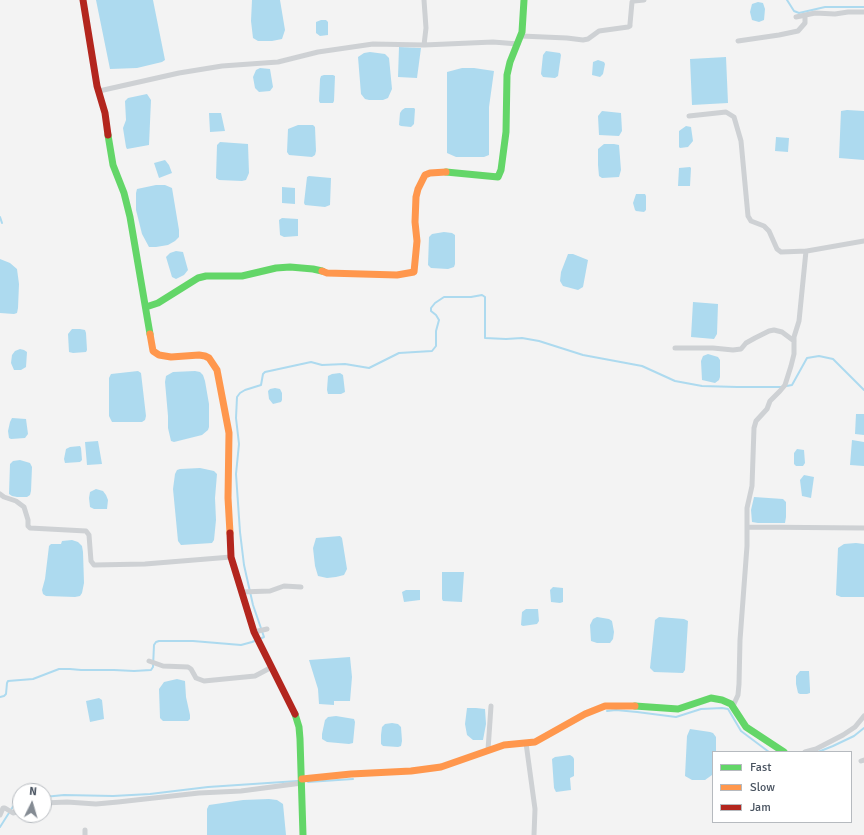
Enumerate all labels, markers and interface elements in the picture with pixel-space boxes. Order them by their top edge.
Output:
legend [712,751,852,823]
text: Fast [750,760,771,775]
text: Slow [750,780,775,795]
north arrow [12,783,52,823]
text: N [29,785,37,798]
text: Jam [750,800,771,815]

